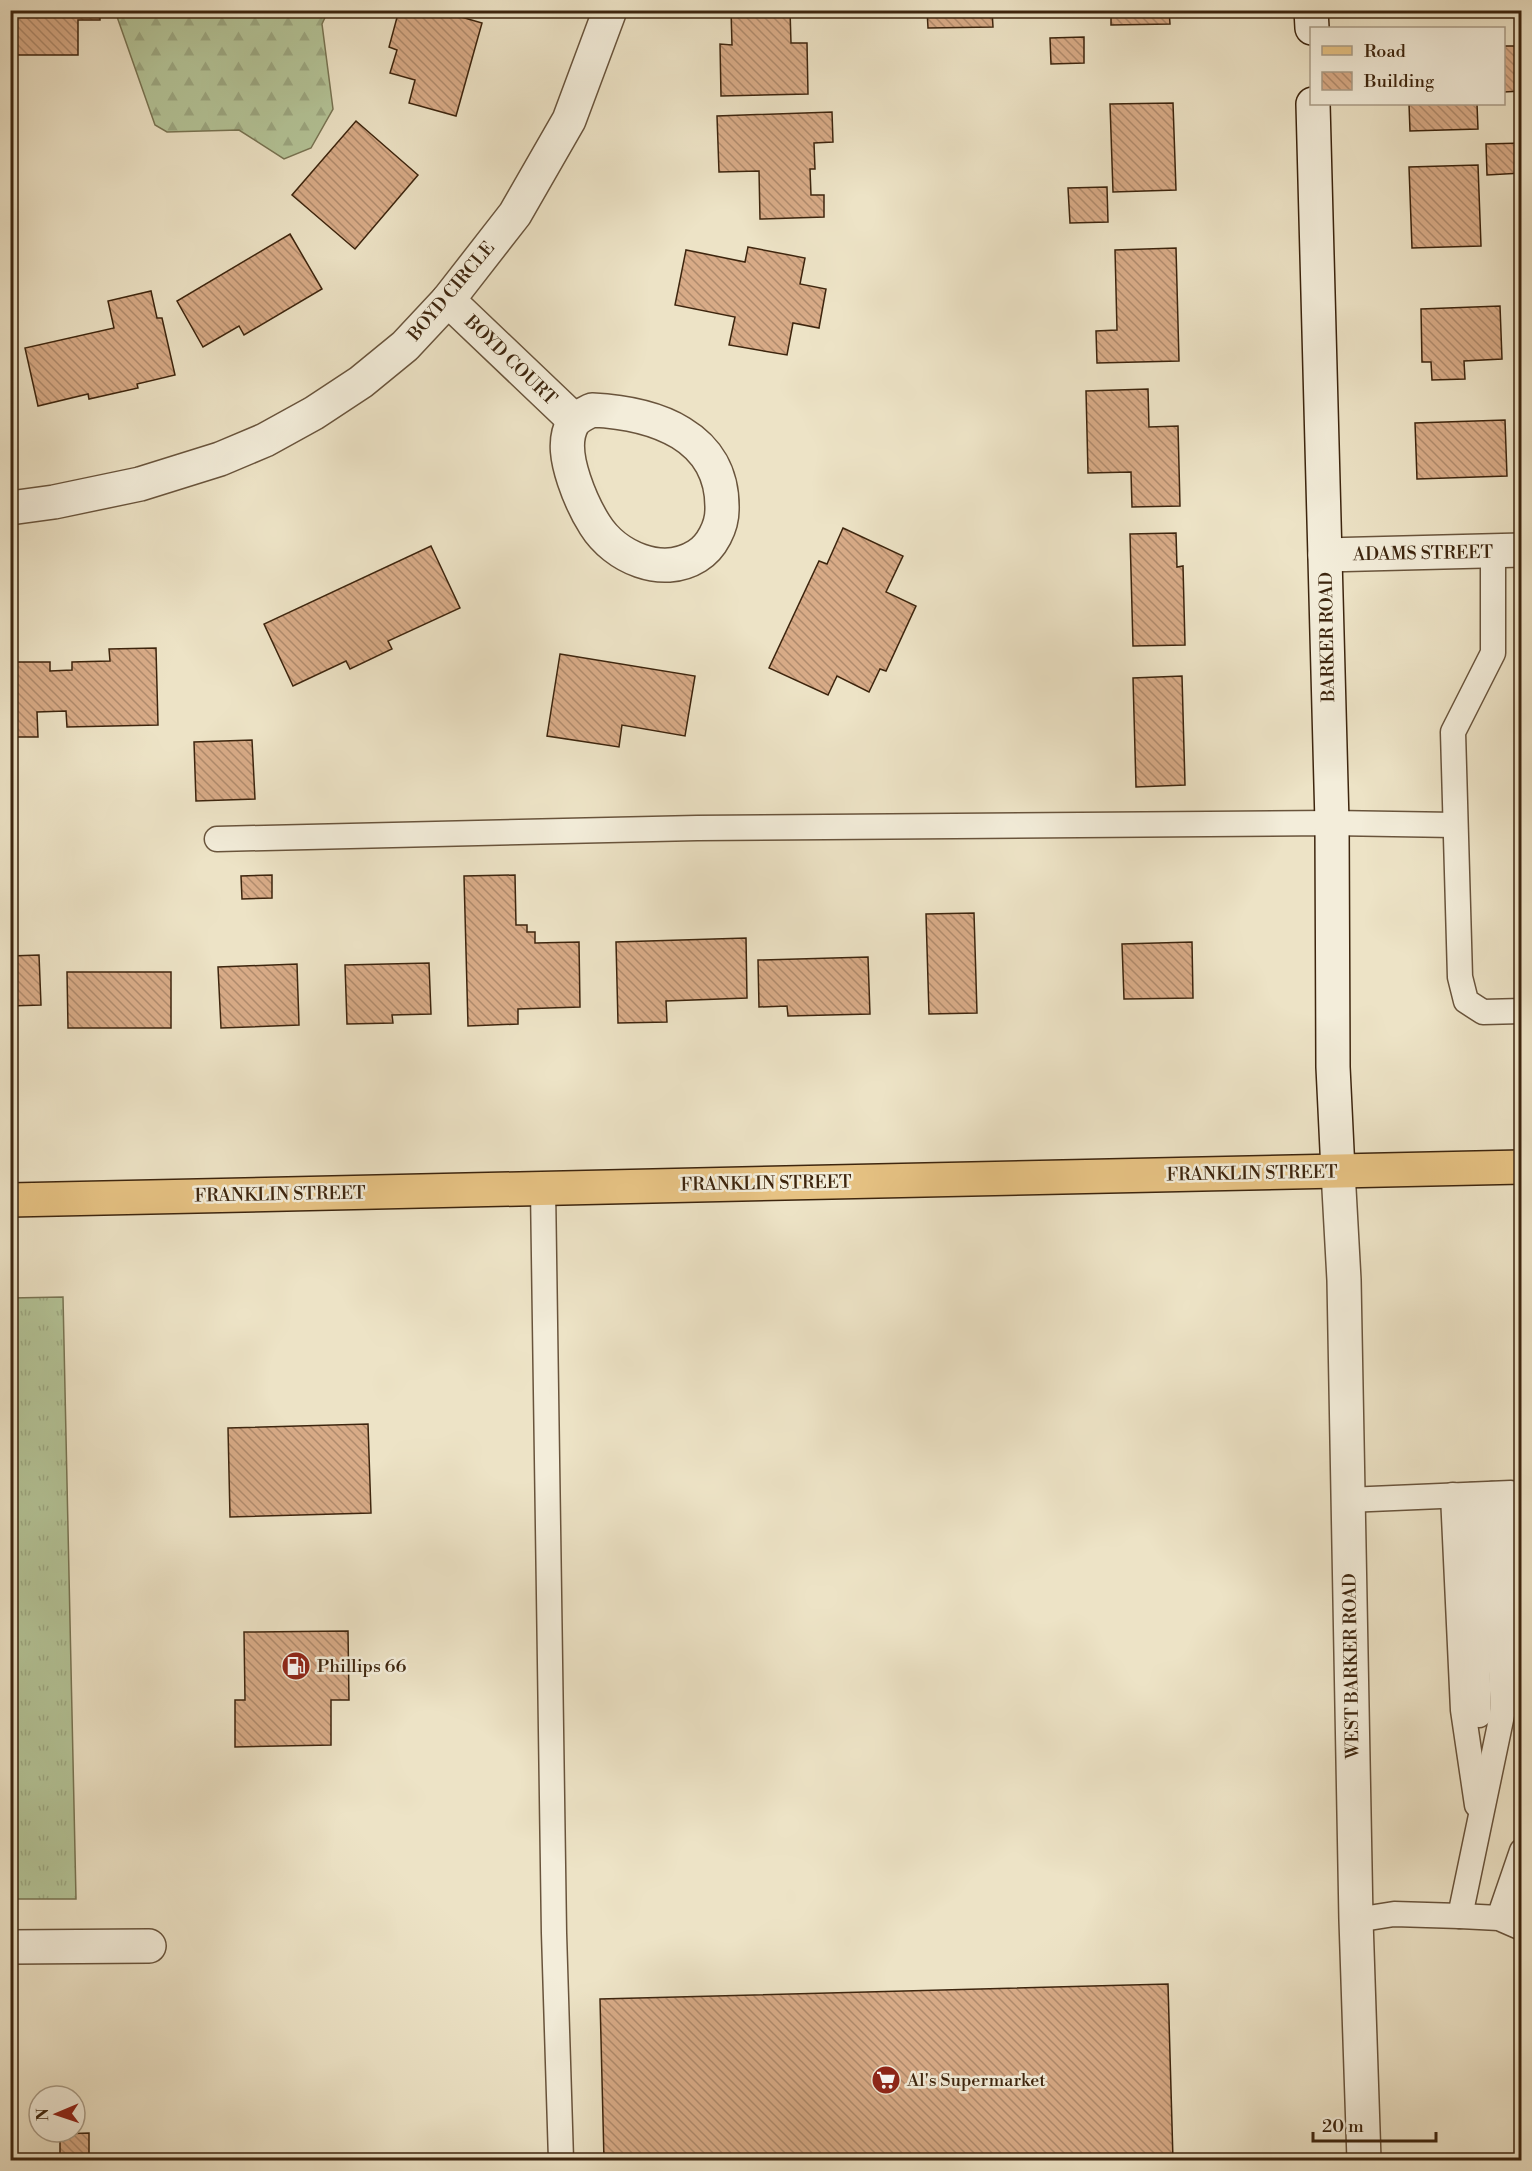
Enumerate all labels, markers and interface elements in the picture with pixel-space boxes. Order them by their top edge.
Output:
legend [1310,27,1505,105]
text: Road [1364,40,1407,63]
text: Building [1363,70,1435,93]
street label: BOYD CIRCLE [402,237,500,347]
street label: BOYD COURT [459,310,562,410]
street label: ADAMS STREET [1352,541,1494,566]
street label: BARKER ROAD [1315,572,1340,703]
street label: FRANKLIN STREET [1166,1161,1338,1186]
street label: FRANKLIN STREET [680,1171,852,1196]
street label: FRANKLIN STREET [194,1182,366,1207]
street label: WEST BARKER ROAD [1338,1573,1365,1760]
fuel station icon: Phillips 66 [280,1650,312,1682]
place label: Phillips 66 [317,1655,406,1678]
supermarket icon: Al's Supermarket [870,2064,902,2096]
place label: Al's Supermarket [906,2069,1046,2092]
north arrow [27,2084,87,2144]
scale bar [1313,2105,1436,2143]
text: N [33,2107,53,2121]
text: 20 m [1322,2115,1364,2138]

